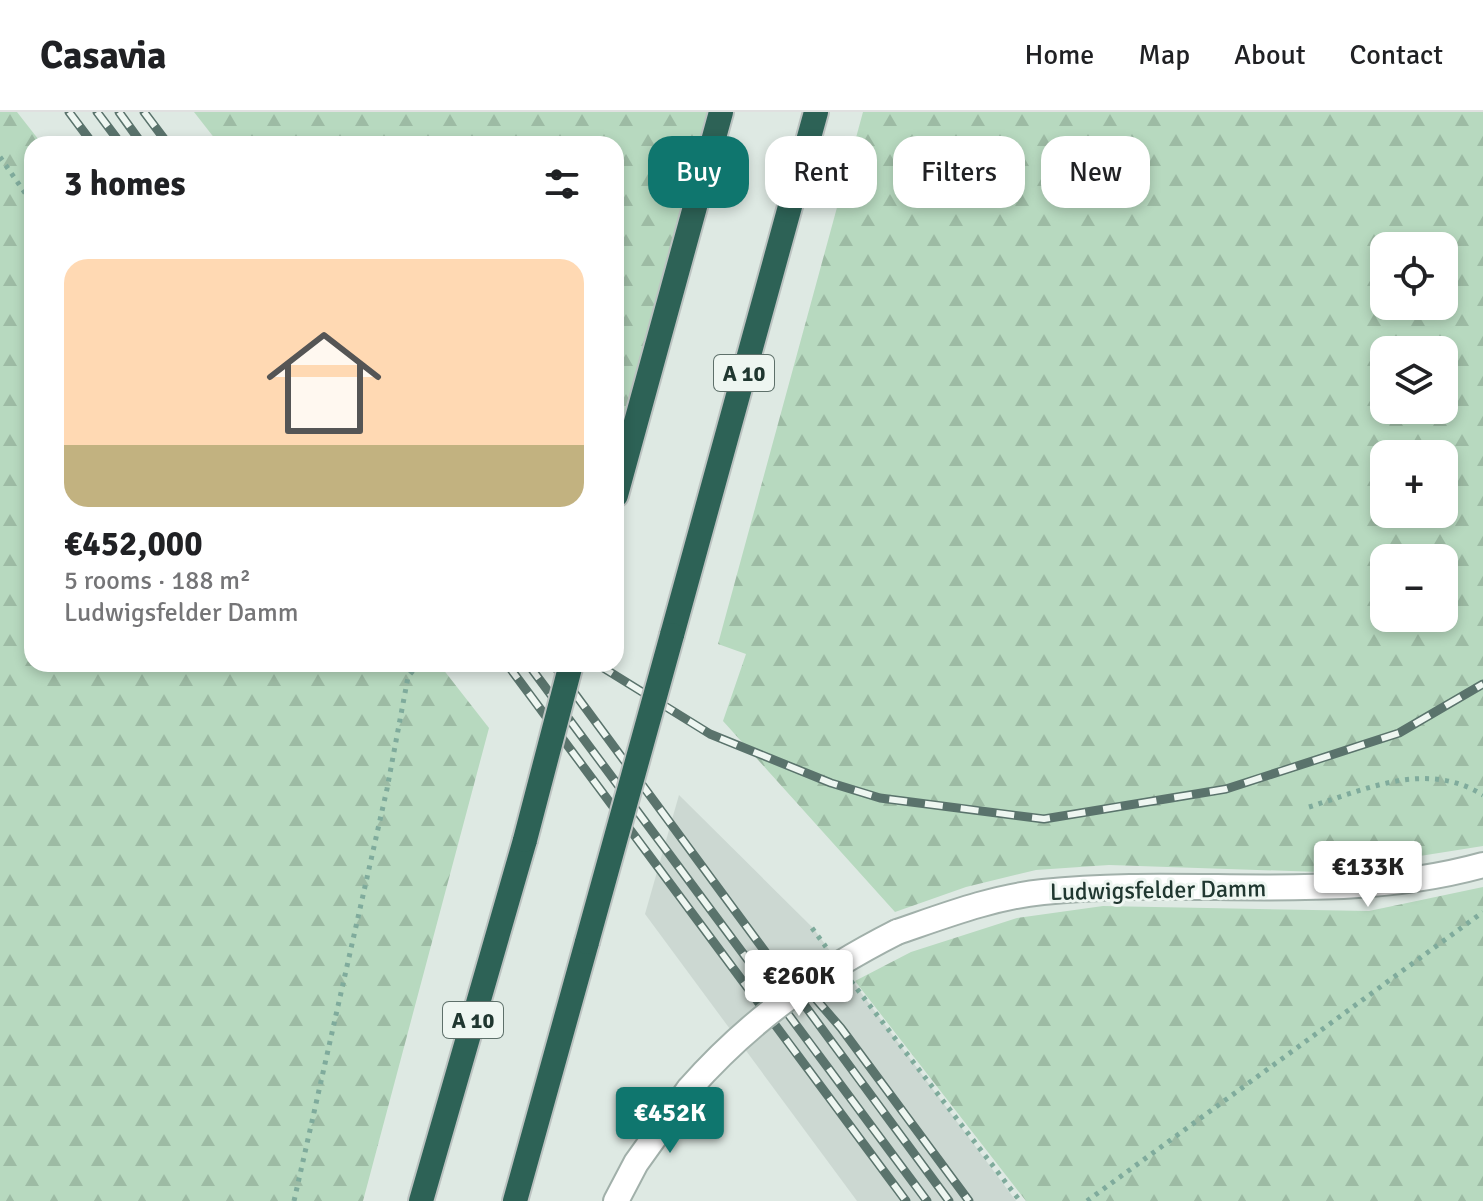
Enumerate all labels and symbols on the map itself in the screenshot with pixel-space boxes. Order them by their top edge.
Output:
road number: A 10 [714,355,774,391]
pin: €133K [1312,841,1424,909]
street label: Ludwigsfelder Damm [1050,873,1266,907]
pin: €260K [743,950,855,1018]
road number: A 10 [443,1002,503,1038]
pin: €452K [614,1087,726,1155]

